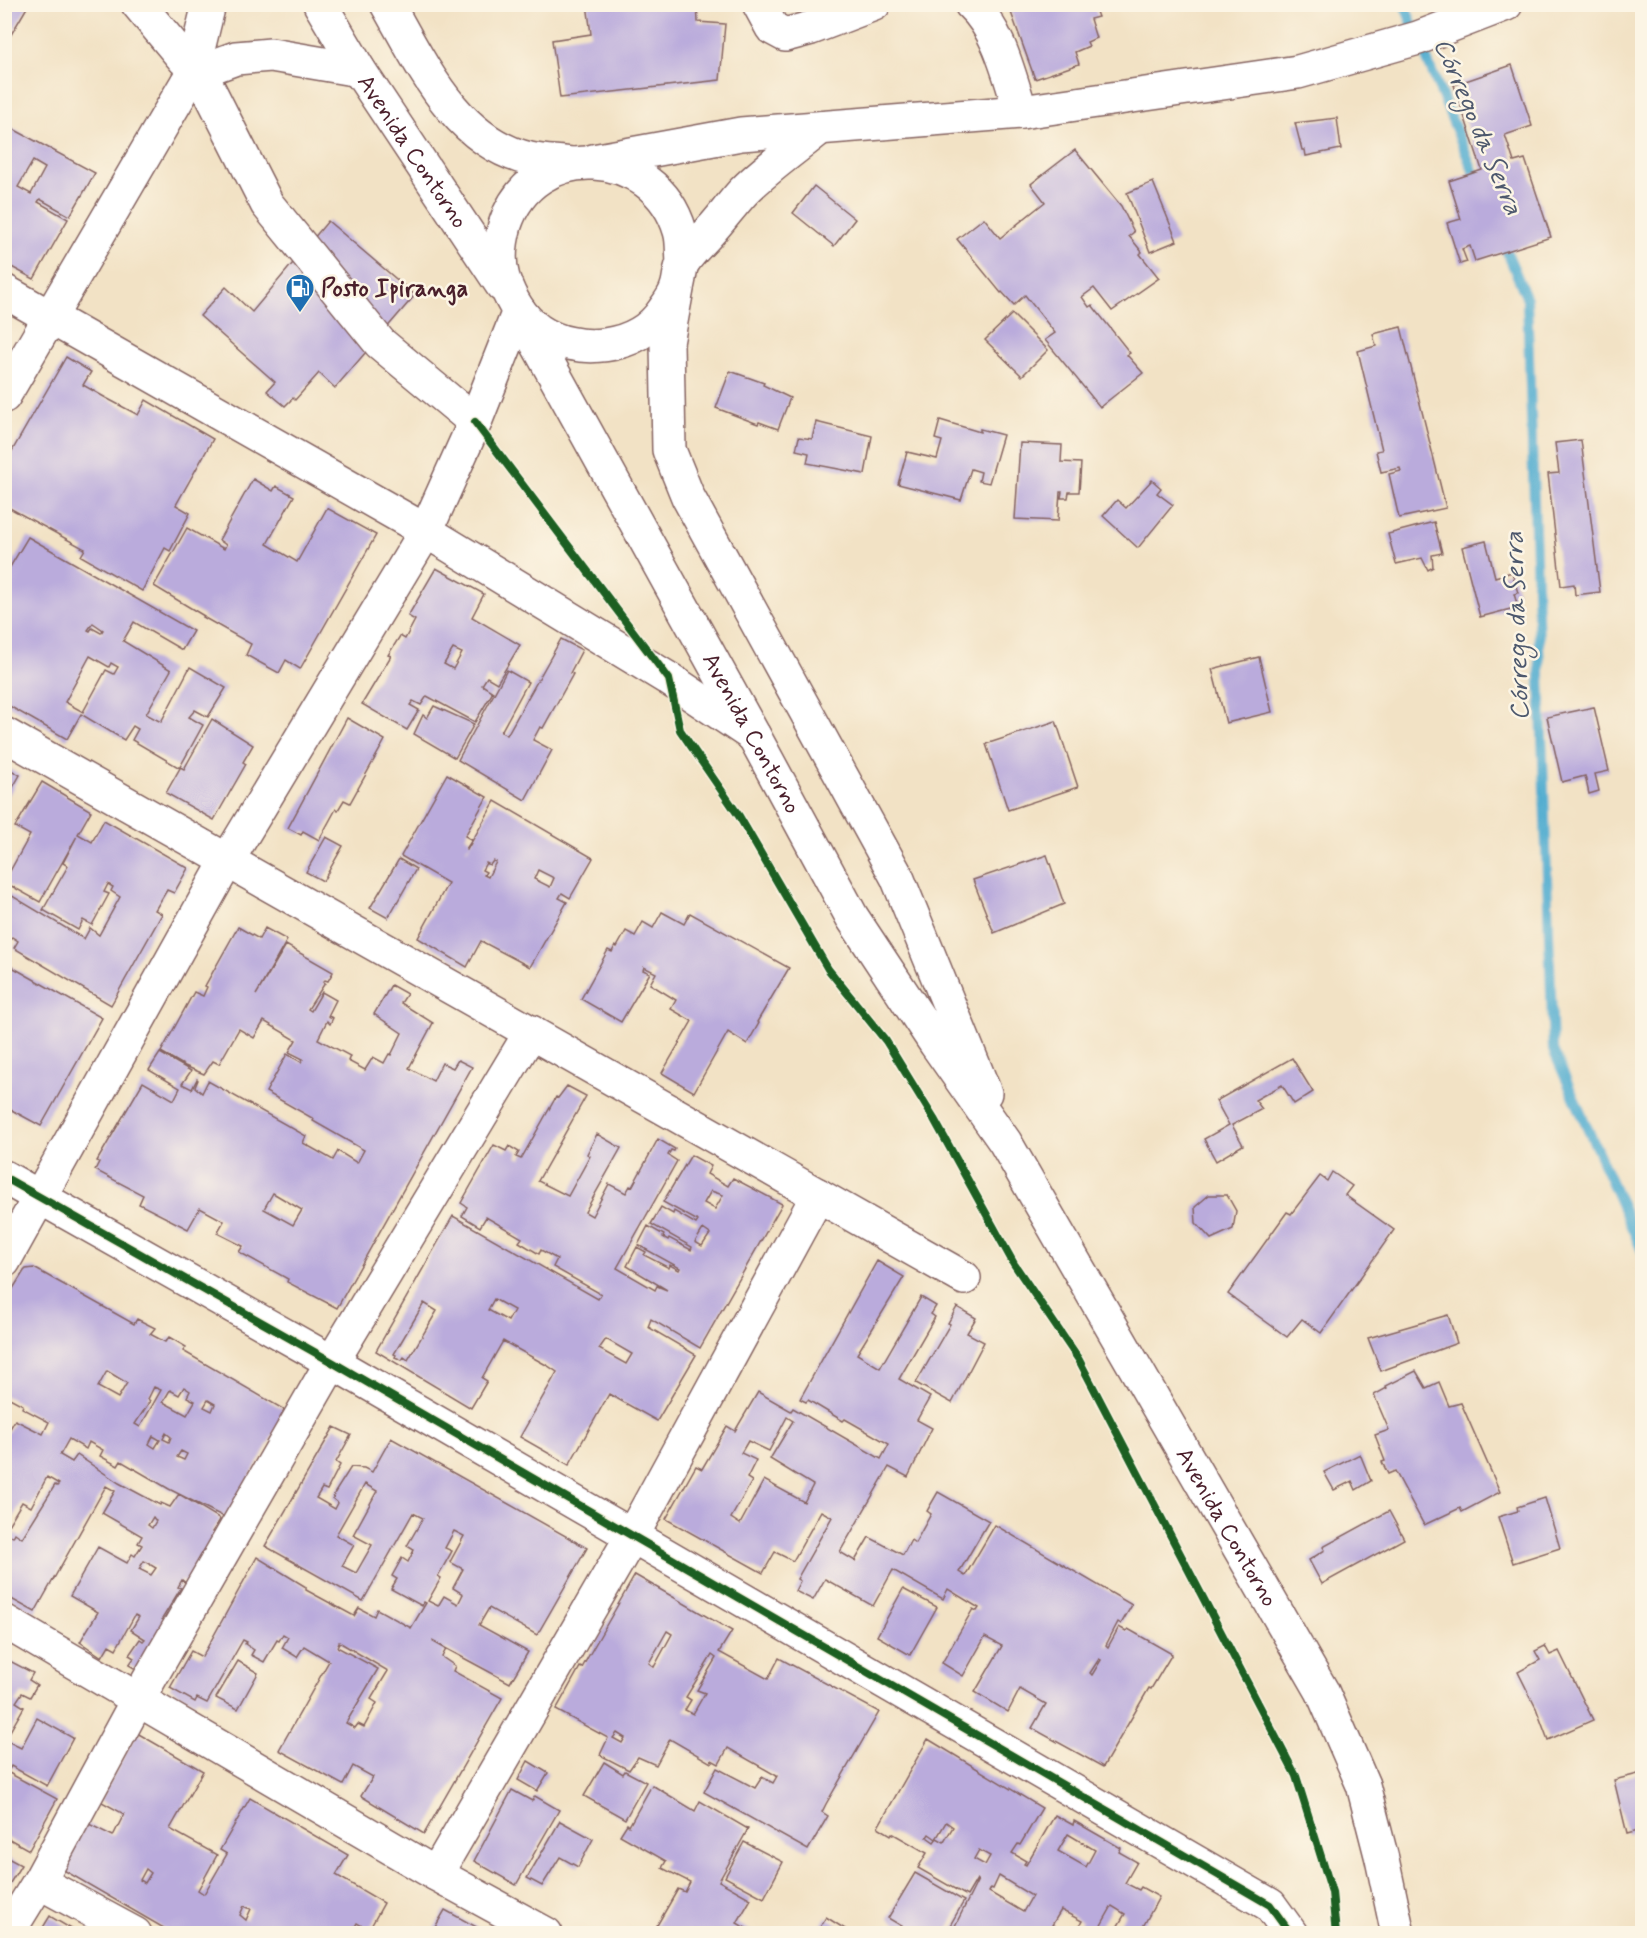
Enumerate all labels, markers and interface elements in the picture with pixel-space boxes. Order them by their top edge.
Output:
water label: Córrego da Serra [1423,33,1530,222]
street label: Avenida Contorno [349,69,474,235]
fuel station icon: Posto Ipiranga [284,272,316,314]
place label: Posto Ipiranga [321,274,468,306]
water label: Córrego da Serra [1498,530,1540,721]
street label: Avenida Contorno [694,648,807,820]
street label: Avenida Contorno [1168,1442,1284,1613]

